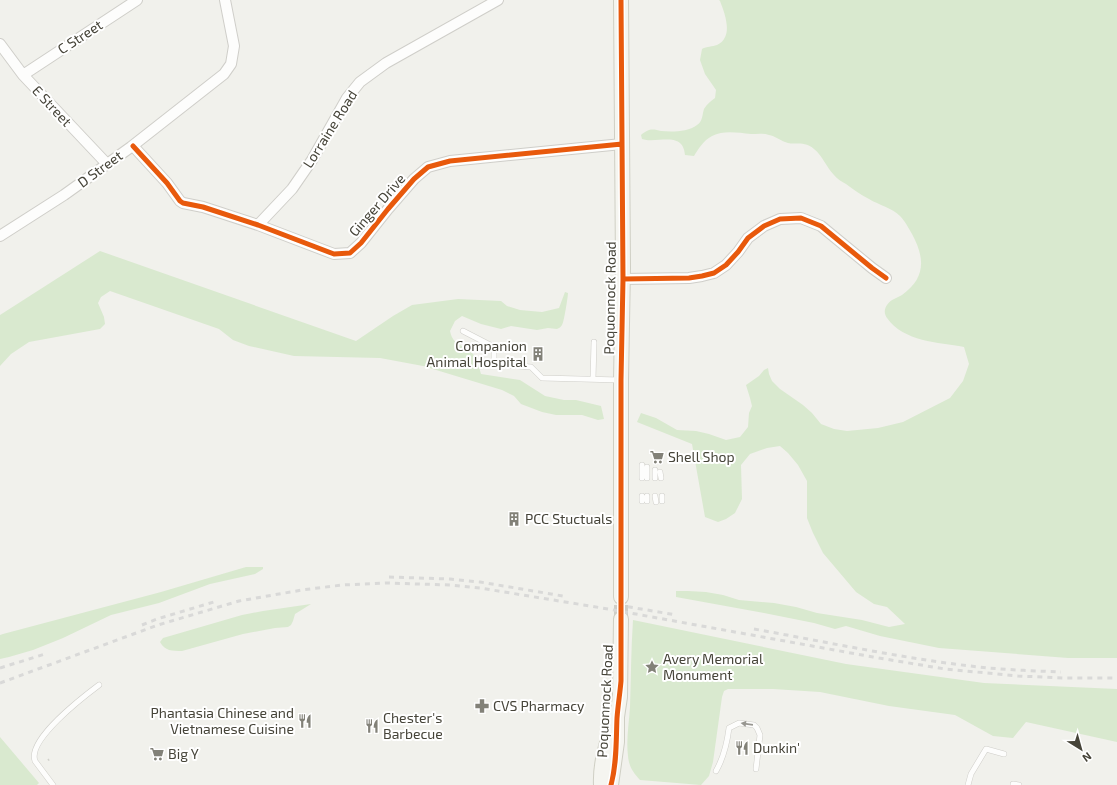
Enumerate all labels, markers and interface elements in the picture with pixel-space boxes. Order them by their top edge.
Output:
street label: C Street [54,16,105,57]
street label: E Street [29,82,76,130]
street label: Lorraine Road [299,87,360,171]
street label: D Street [74,147,125,191]
street label: Ginger Drive [345,170,408,239]
street label: Poquonnock Road [600,241,619,355]
place label: Companion Animal Hospital [427,337,528,370]
building icon: Companion Animal Hospital [530,346,546,362]
place label: Shell Shop [668,448,735,465]
supermarket icon: Shell Shop [649,449,665,465]
place label: PCC Stuctuals [525,510,612,527]
building icon: PCC Stuctuals [506,511,522,527]
street label: Poquonnock Road [593,644,616,758]
place label: Avery Memorial Monument [663,650,764,683]
place icon: Avery Memorial Monument [644,659,660,675]
place label: CVS Pharmacy [493,697,585,714]
pharmacy icon: CVS Pharmacy [474,698,490,714]
place label: Phantasia Chinese and Vietnamese Cuisine [151,704,294,737]
place label: Chester's Barbecue [383,709,443,742]
restaurant icon: Phantasia Chinese and Vietnamese Cuisine [297,713,313,729]
restaurant icon: Chester's Barbecue [364,718,380,734]
one-way arrow [741,721,753,727]
north arrow [1061,729,1101,769]
place label: Dunkin' [753,739,800,756]
restaurant icon: Dunkin' [734,740,750,756]
place label: Big Y [168,745,199,762]
supermarket icon: Big Y [149,746,165,762]
text: N [1080,750,1094,765]

